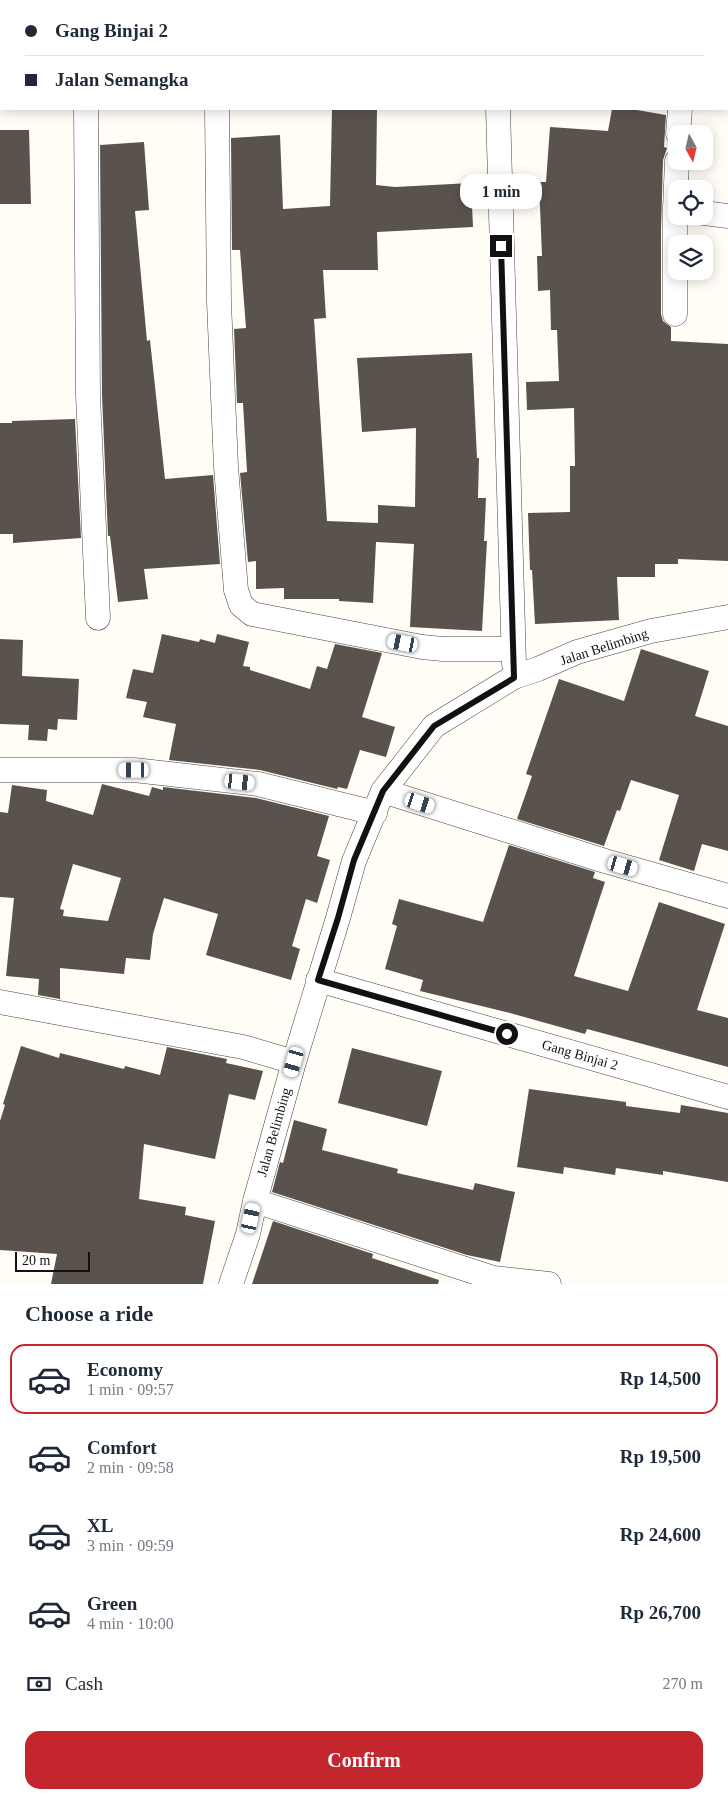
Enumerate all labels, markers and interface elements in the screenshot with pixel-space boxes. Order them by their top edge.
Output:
text: Gang Binjai 2 [55,20,168,41]
text: Jalan Semangka [55,69,189,90]
north arrow [668,125,712,170]
map controls [668,125,713,280]
callout: 1 min [460,174,542,208]
button: locate [668,180,713,225]
text: 1 min [482,183,520,200]
route end [490,235,512,257]
button: layers [668,235,713,280]
street label: Jalan Belimbing [558,626,650,668]
car [386,633,419,653]
car [119,763,149,778]
car [224,773,255,791]
car [403,791,436,815]
car [606,855,639,877]
route start [496,1023,518,1045]
street label: Gang Binjai 2 [540,1037,620,1073]
car [282,1046,305,1078]
street label: Jalan Belimbing [254,1086,294,1178]
car [240,1202,261,1234]
scale bar [15,1249,90,1272]
text: 20 m [22,1253,50,1268]
text: Choose a ride [25,1301,153,1326]
icon: car [27,1357,72,1402]
text: Economy [87,1359,163,1380]
text: Rp 14,500 [620,1368,701,1389]
text: 1 min · 09:57 [87,1381,174,1398]
icon: car [27,1435,72,1480]
text: Comfort [87,1437,157,1458]
text: Rp 19,500 [620,1446,701,1467]
text: 2 min · 09:58 [87,1459,174,1476]
icon: car [27,1513,72,1558]
text: XL [87,1515,113,1536]
text: Rp 24,600 [620,1524,701,1545]
text: 3 min · 09:59 [87,1537,174,1554]
icon: car [27,1591,72,1636]
text: Green [87,1593,137,1614]
text: Rp 26,700 [620,1602,701,1623]
text: 4 min · 10:00 [87,1615,174,1632]
icon: cash [25,1670,53,1698]
text: Cash [65,1673,103,1694]
text: 270 m [663,1675,703,1692]
button: Confirm [25,1731,703,1789]

